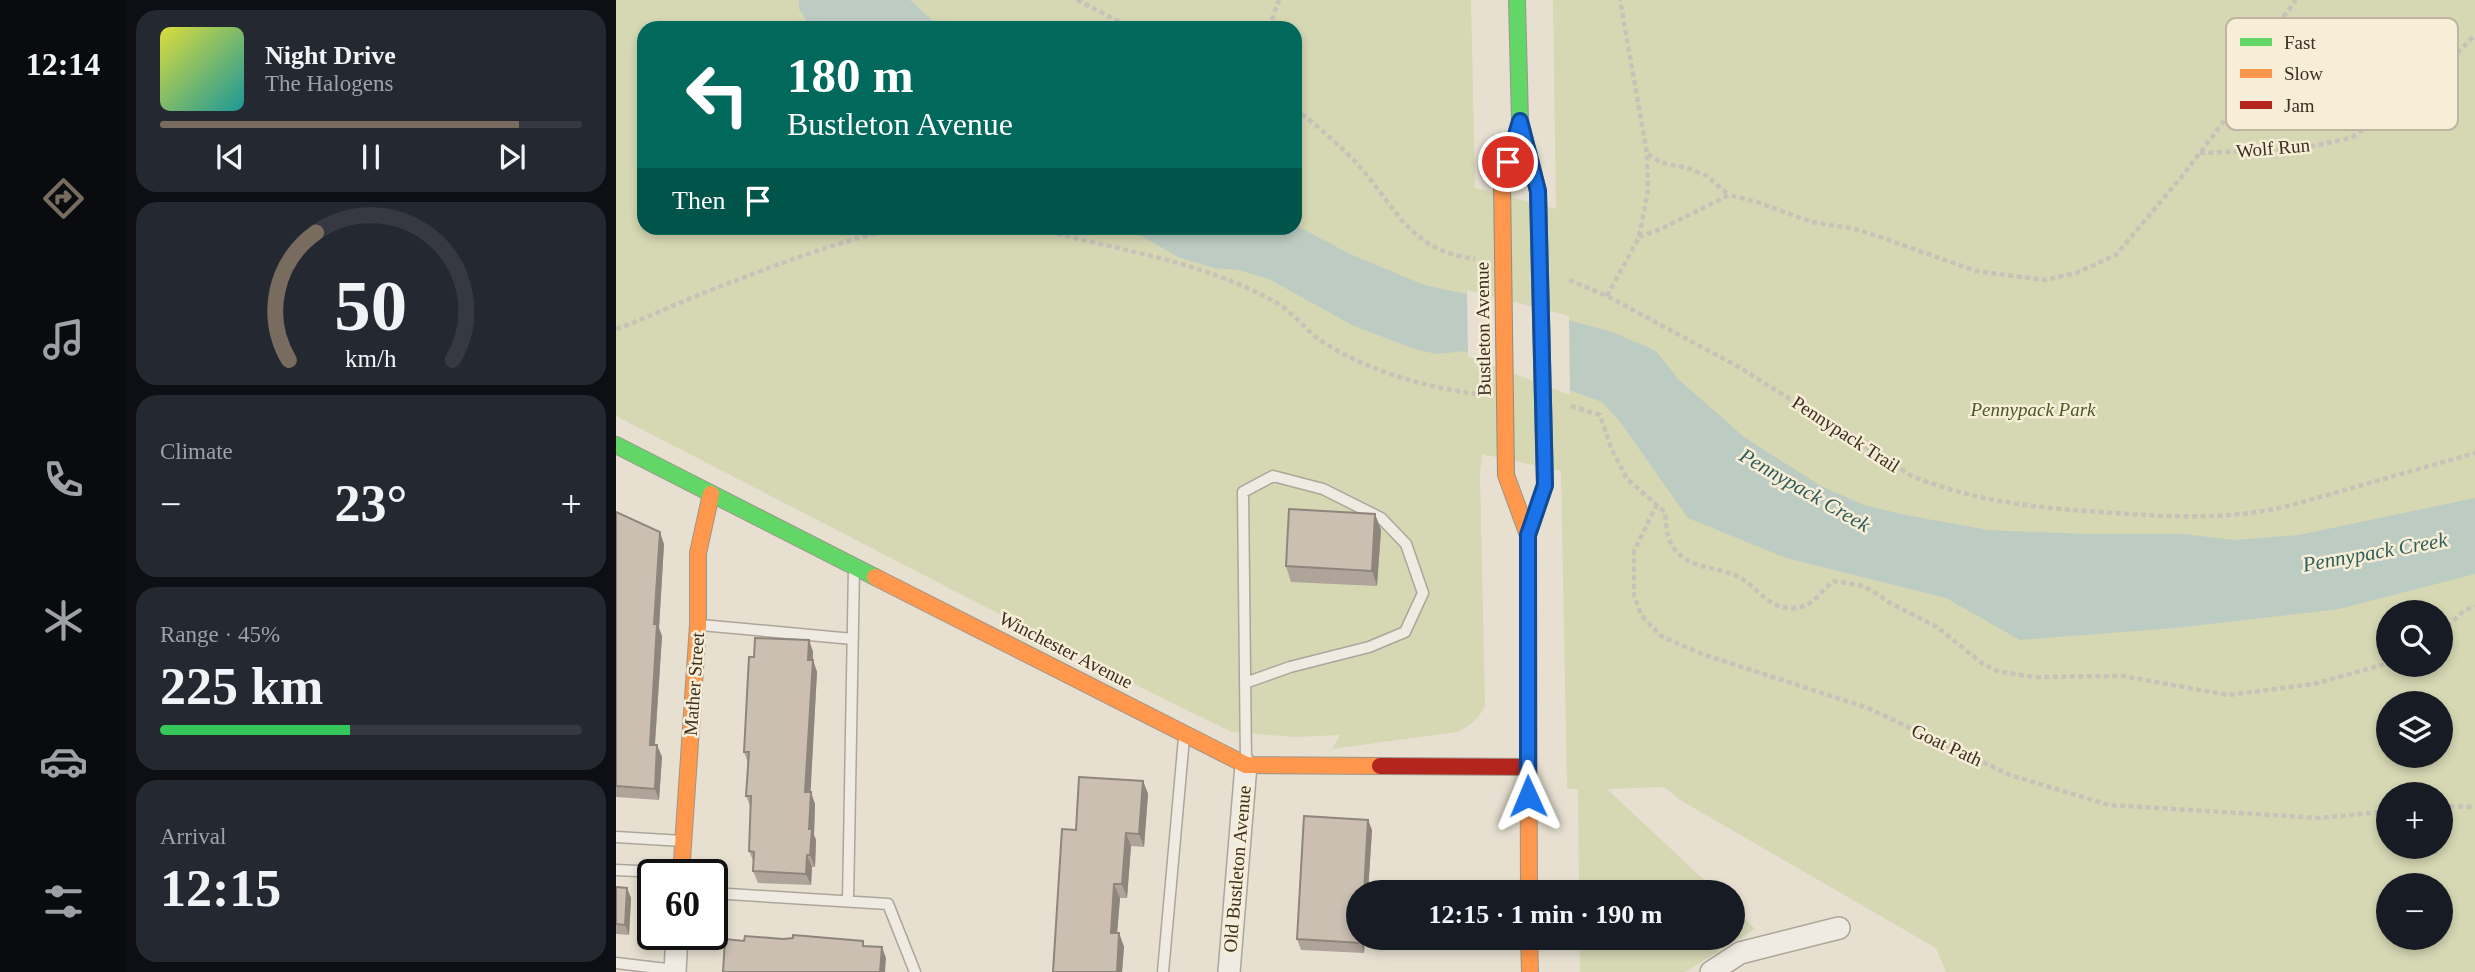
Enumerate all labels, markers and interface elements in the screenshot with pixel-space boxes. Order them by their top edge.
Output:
legend [2226,18,2458,130]
text: Fast [2284,32,2316,53]
text: Night Drive [265,41,396,70]
text: 12:14 [26,46,100,82]
text: 180 m [787,48,914,103]
icon: left [672,49,763,140]
text: Slow [2284,63,2323,84]
text: The Halogens [265,71,393,96]
text: Jam [2284,95,2315,116]
text: Bustleton Avenue [787,106,1013,142]
pin [1478,132,1538,192]
street label: Wolf Run [2235,134,2311,162]
icon: previous [211,138,249,176]
icon: pause [352,138,390,176]
icon: next [493,138,531,176]
icon: arrive [1489,143,1527,181]
icon: directions [39,174,88,223]
icon: arrive [739,182,777,220]
text: Then [672,186,725,215]
street label: Bustleton Avenue [1471,262,1495,396]
text: 50 [335,265,407,346]
icon: music [39,315,88,364]
text: km/h [345,344,397,371]
street label: Pennypack Trail [1788,391,1904,477]
park label: Pennypack Park [1969,399,2096,420]
text: Climate [160,439,233,464]
water label: Pennypack Creek [1735,442,1875,537]
icon: phone [39,455,88,504]
text: 23° [335,475,407,532]
text: − [160,483,181,525]
text: + [561,483,582,525]
water label: Pennypack Creek [2300,527,2450,577]
icon: climate [39,596,88,645]
map controls [2376,600,2453,950]
button: search [2376,600,2453,677]
street label: Winchester Avenue [996,607,1136,693]
text: Range · 45% [160,622,280,647]
street label: Mather Street [680,631,708,737]
text: 225 km [160,658,323,715]
button: layers [2376,691,2453,768]
street label: Goat Path [1908,720,1986,771]
icon: car [39,737,88,786]
position arrow [1491,759,1565,833]
button: + [2376,782,2453,859]
street label: Old Bustleton Avenue [1219,785,1255,953]
text: Arrival [160,824,226,849]
speed limit sign: 60 [637,859,728,950]
text: 12:15 [160,860,281,917]
button: − [2376,873,2453,950]
icon: filters [39,877,88,926]
text: 12:15 · 1 min · 190 m [1429,900,1663,929]

